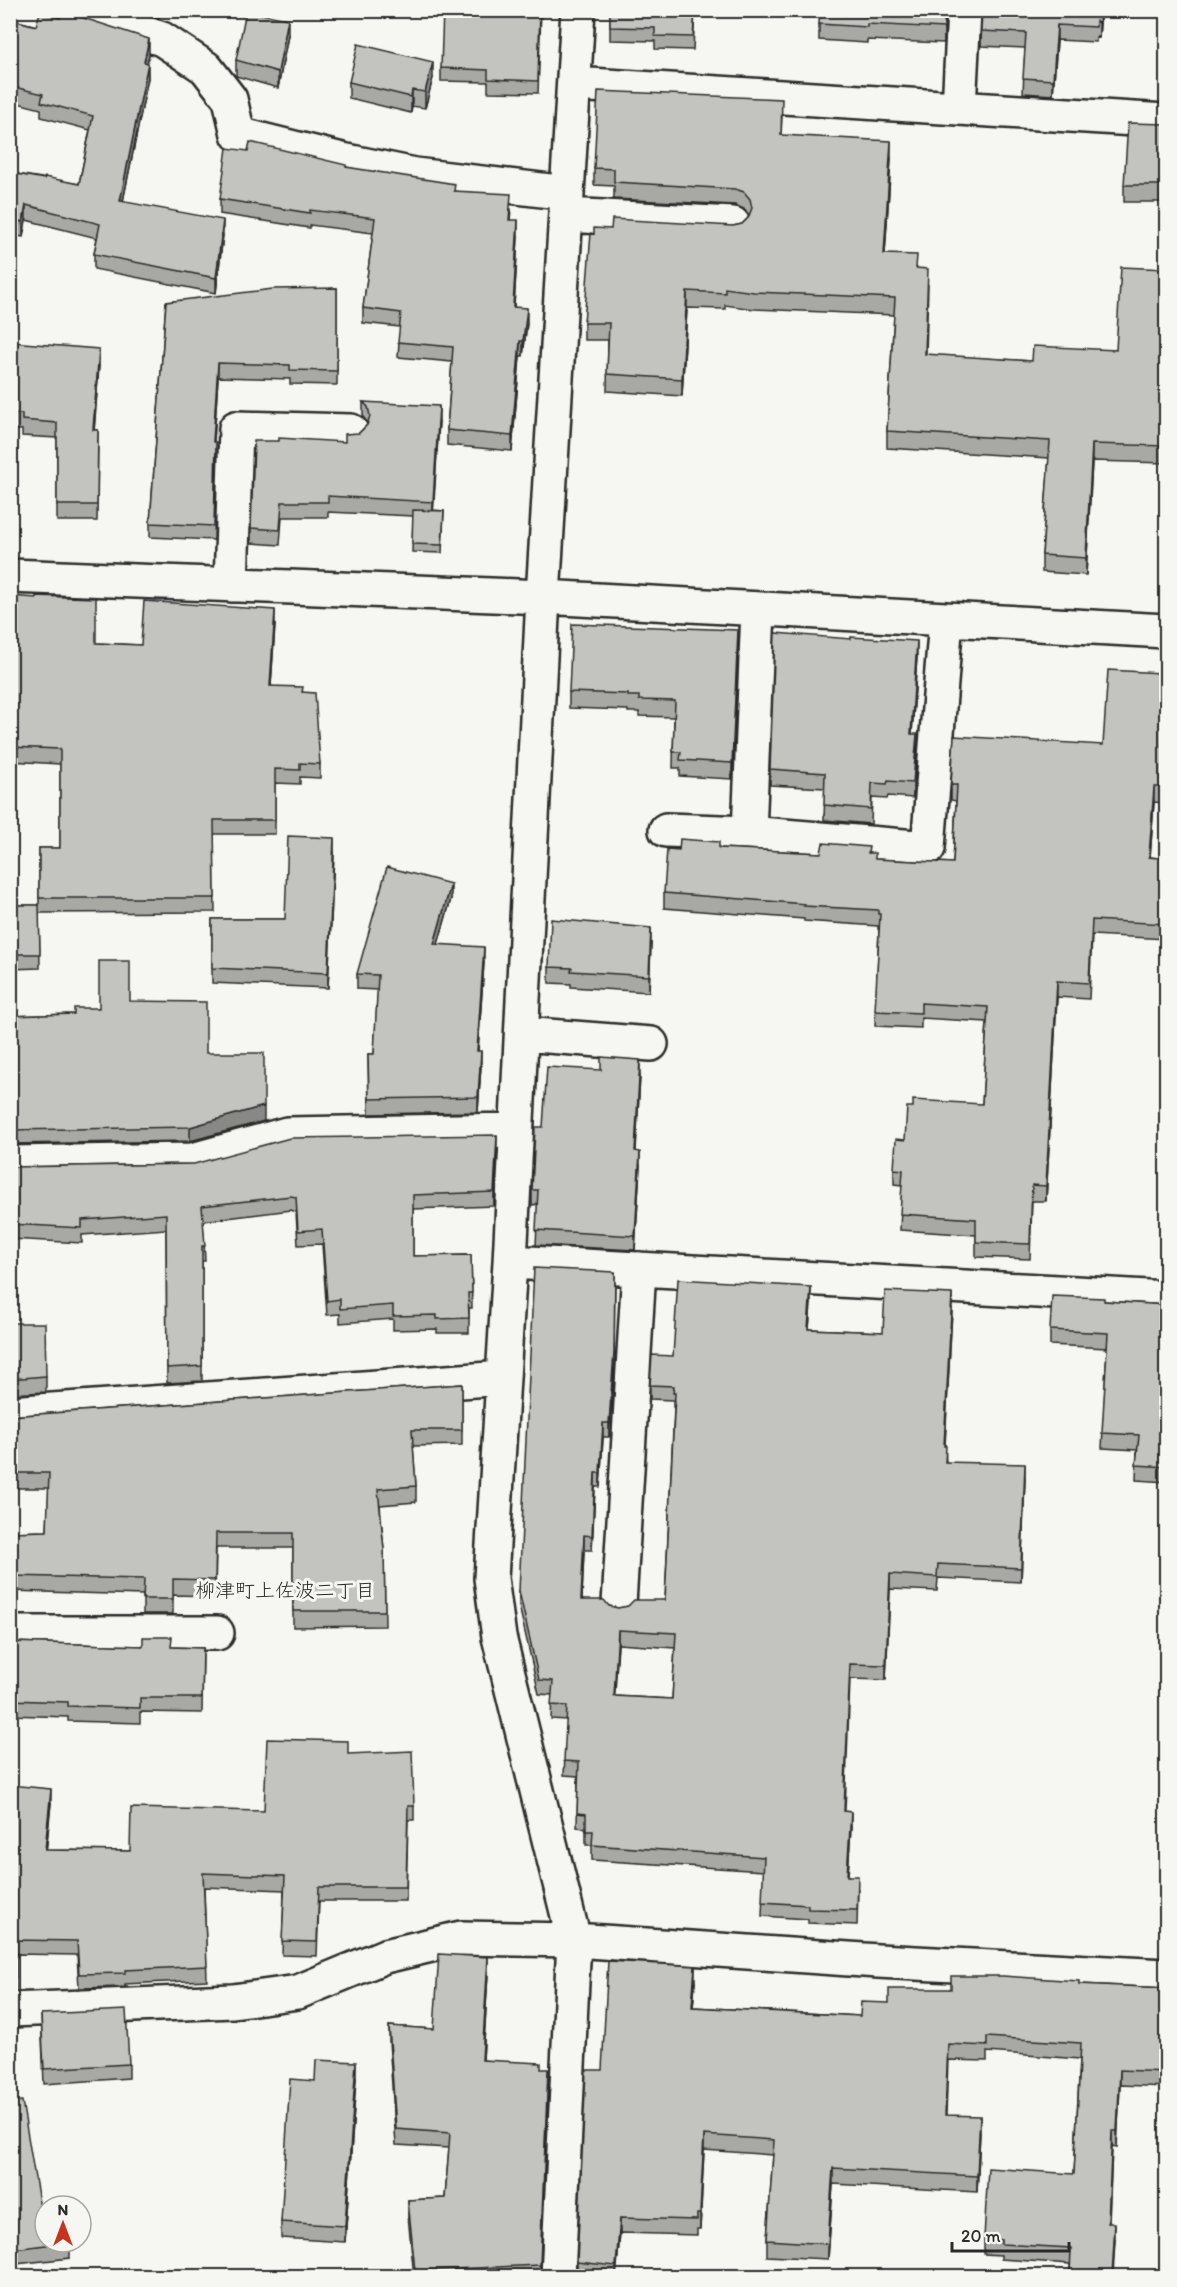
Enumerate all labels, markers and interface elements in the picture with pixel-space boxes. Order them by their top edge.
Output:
district label: 柳津町上佐波二丁目 [195,1578,375,1602]
north arrow [33,2194,93,2254]
text: N [58,2200,68,2219]
scale bar [952,2215,1069,2253]
text: 20 m [961,2225,1001,2247]

